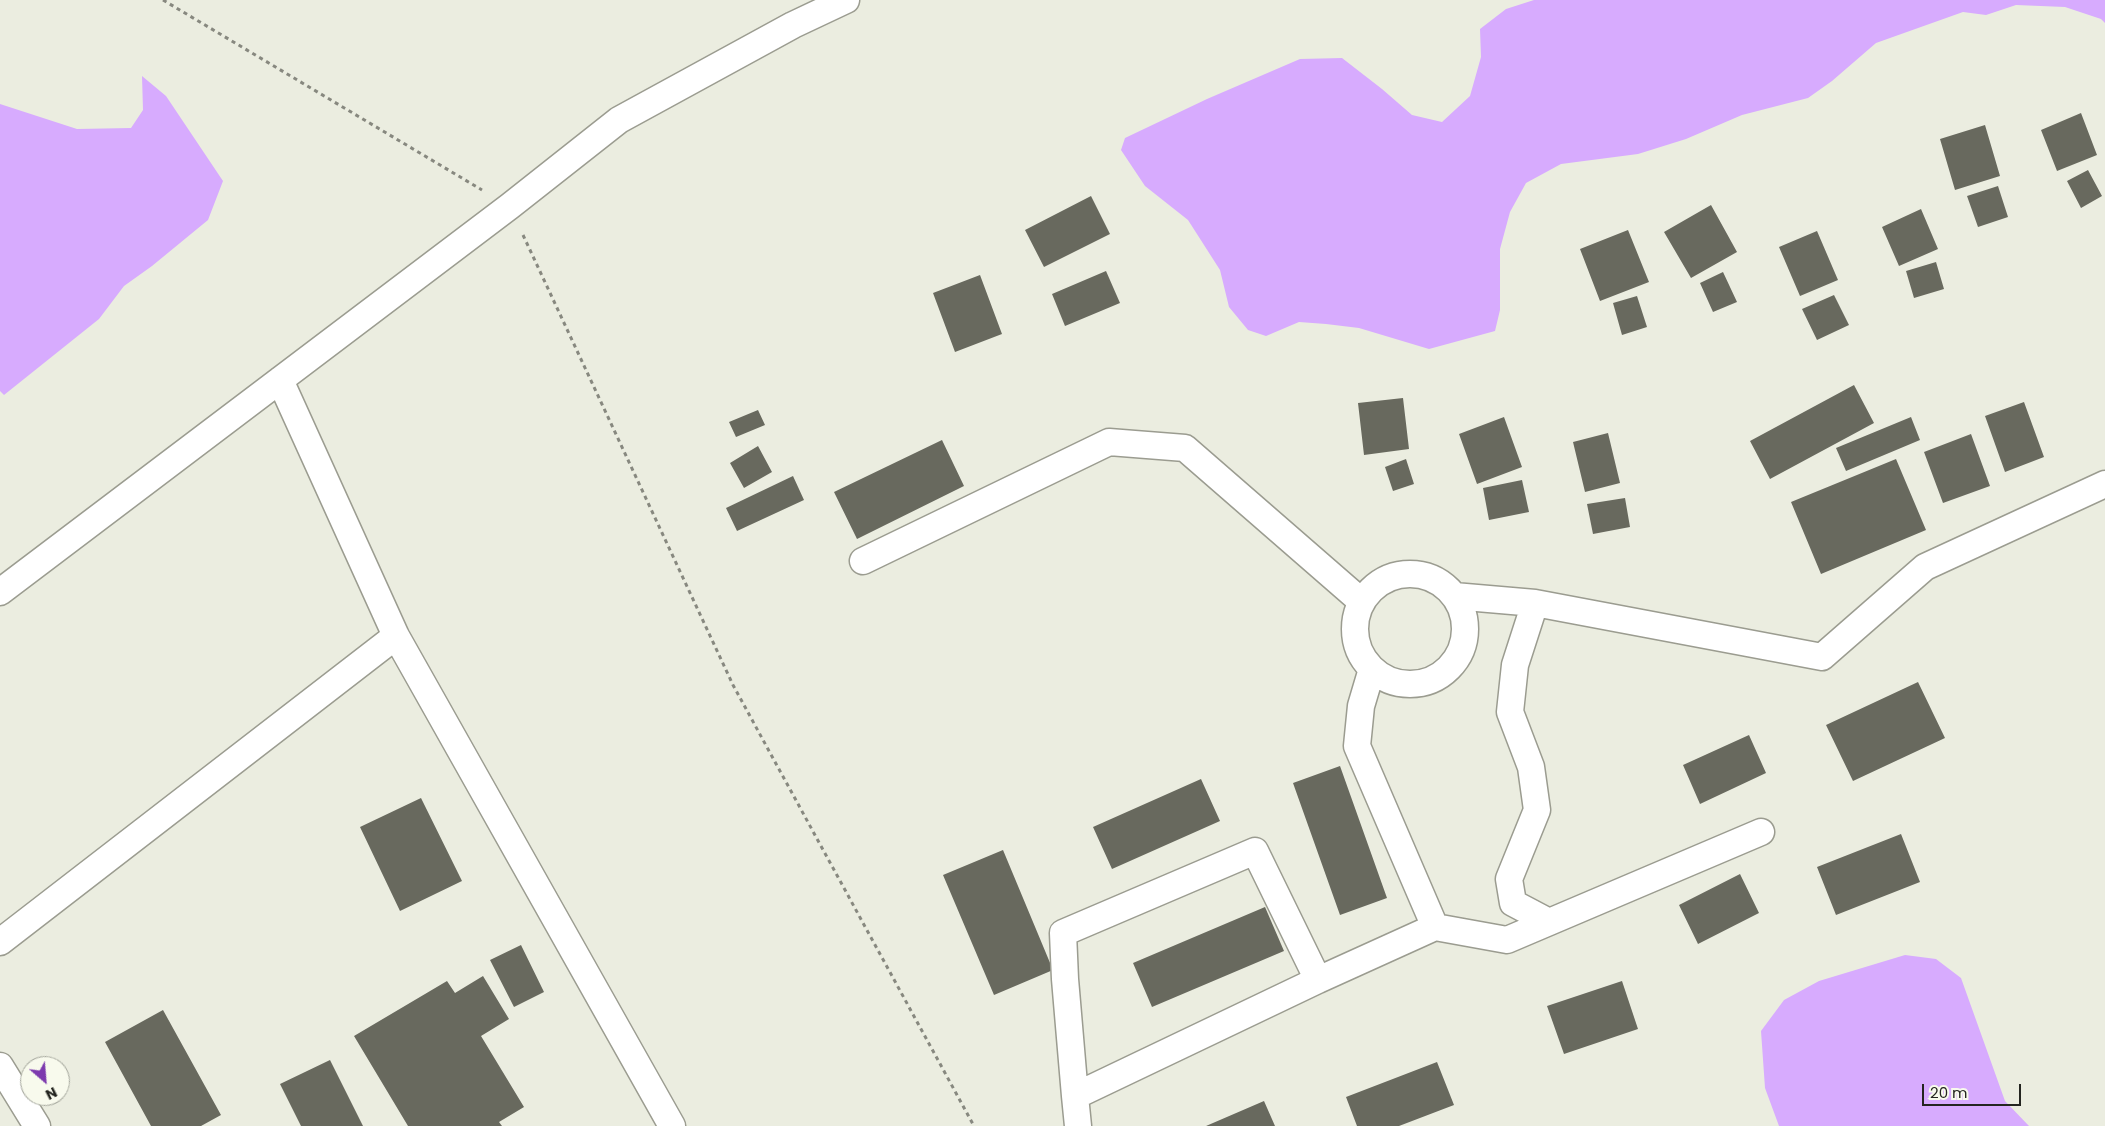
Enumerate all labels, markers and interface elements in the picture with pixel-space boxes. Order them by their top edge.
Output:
north arrow [20,1056,70,1106]
scale bar [1925,1074,2024,1106]
text: N [42,1082,61,1105]
text: 20 m [1930,1082,1968,1103]

